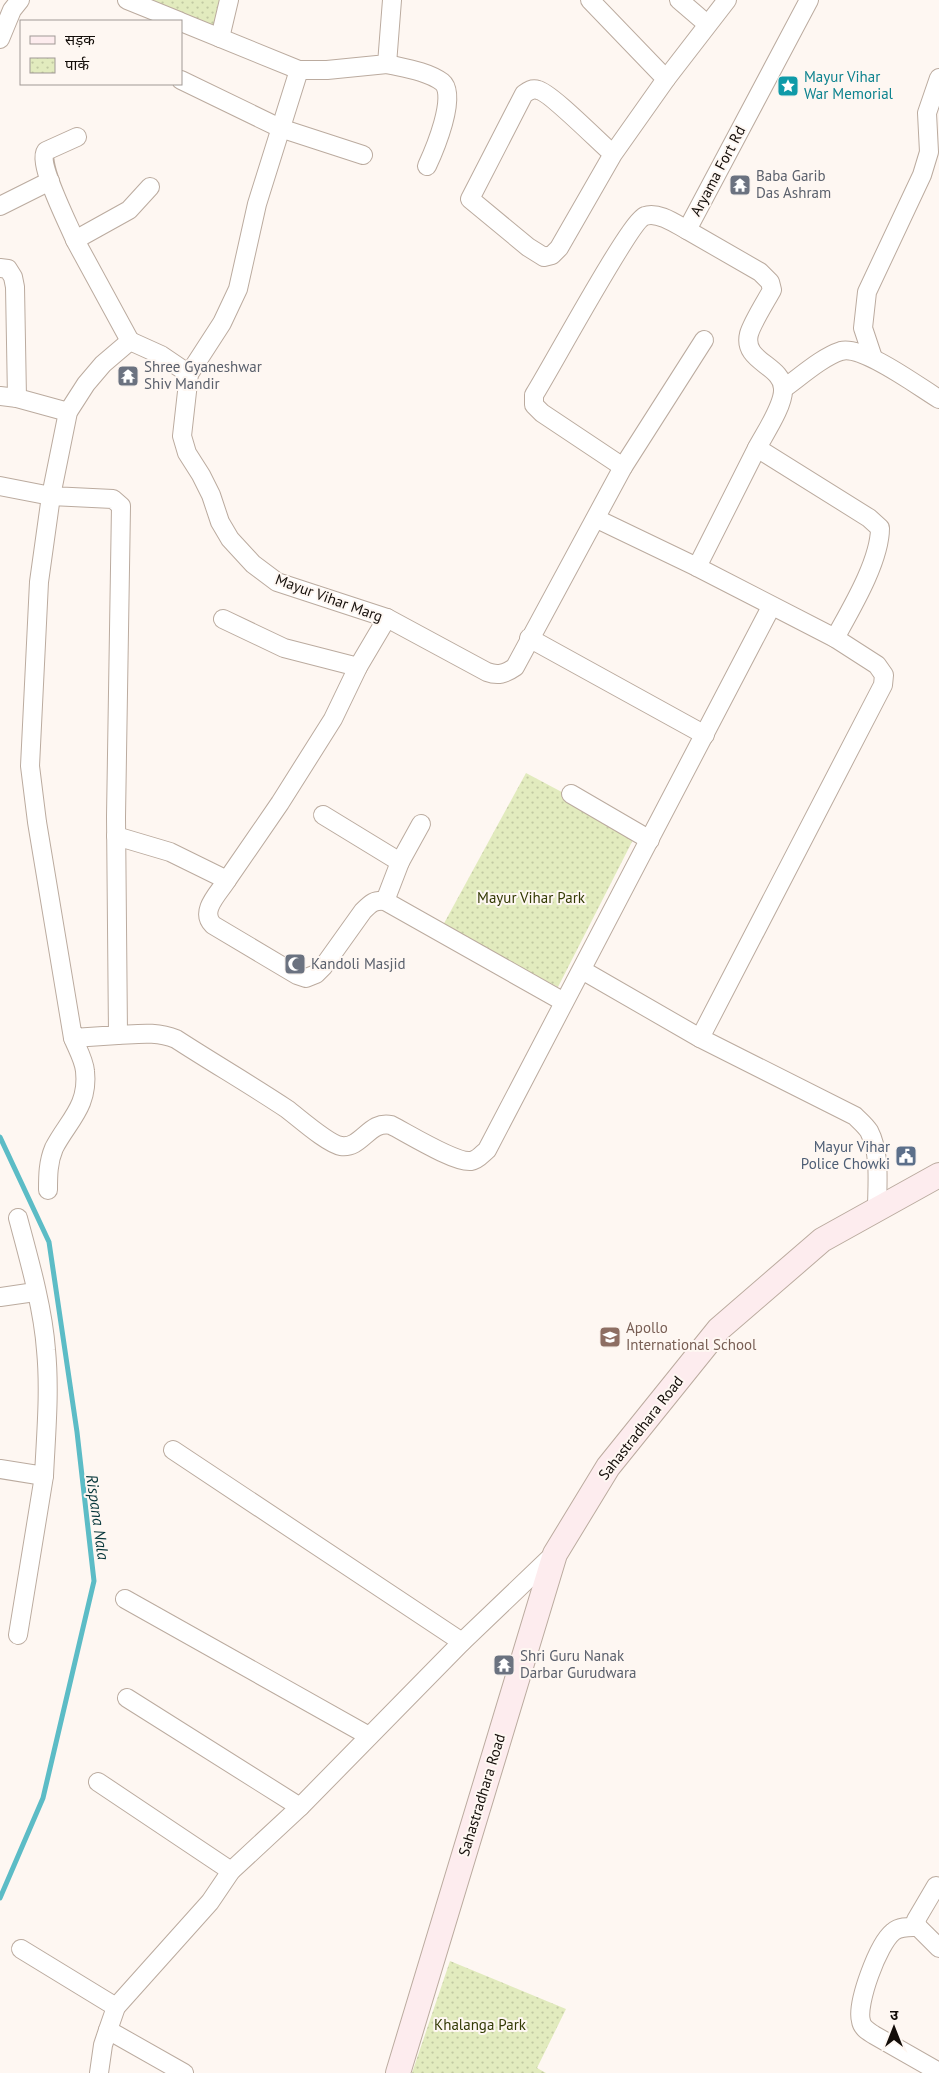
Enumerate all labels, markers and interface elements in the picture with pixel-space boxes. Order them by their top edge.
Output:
legend [20,20,182,85]
text: सड़क [65,30,95,49]
text: पार्क [65,55,89,74]
place label: Mayur Vihar War Memorial [804,67,894,103]
place icon: Mayur Vihar War Memorial [776,74,800,98]
street label: Aryama Fort Rd [686,122,749,219]
place label: Baba Garib Das Ashram [756,166,831,202]
temple icon: Baba Garib Das Ashram [728,173,752,197]
place label: Shree Gyaneshwar Shiv Mandir [144,357,262,393]
temple icon: Shree Gyaneshwar Shiv Mandir [116,364,140,388]
street label: Mayur Vihar Marg [273,569,385,626]
park label: Mayur Vihar Park [477,888,586,907]
mosque icon: Kandoli Masjid [283,952,307,976]
place label: Kandoli Masjid [311,954,406,973]
place label: Mayur Vihar Police Chowki [801,1137,890,1173]
public building icon: Mayur Vihar Police Chowki [894,1144,918,1168]
place label: Apollo International School [626,1318,757,1354]
school or university icon: Apollo International School [598,1325,622,1349]
street label: Sahastradhara Road [594,1372,687,1484]
water label: Rispana Nala [82,1473,114,1561]
place label: Shri Guru Nanak Darbar Gurudwara [520,1646,637,1682]
temple icon: Shri Guru Nanak Darbar Gurudwara [492,1653,516,1677]
street label: Sahastradhara Road [454,1731,509,1858]
north arrow [869,2003,919,2053]
text: उ [890,2006,899,2024]
park label: Khalanga Park [434,2015,527,2034]

